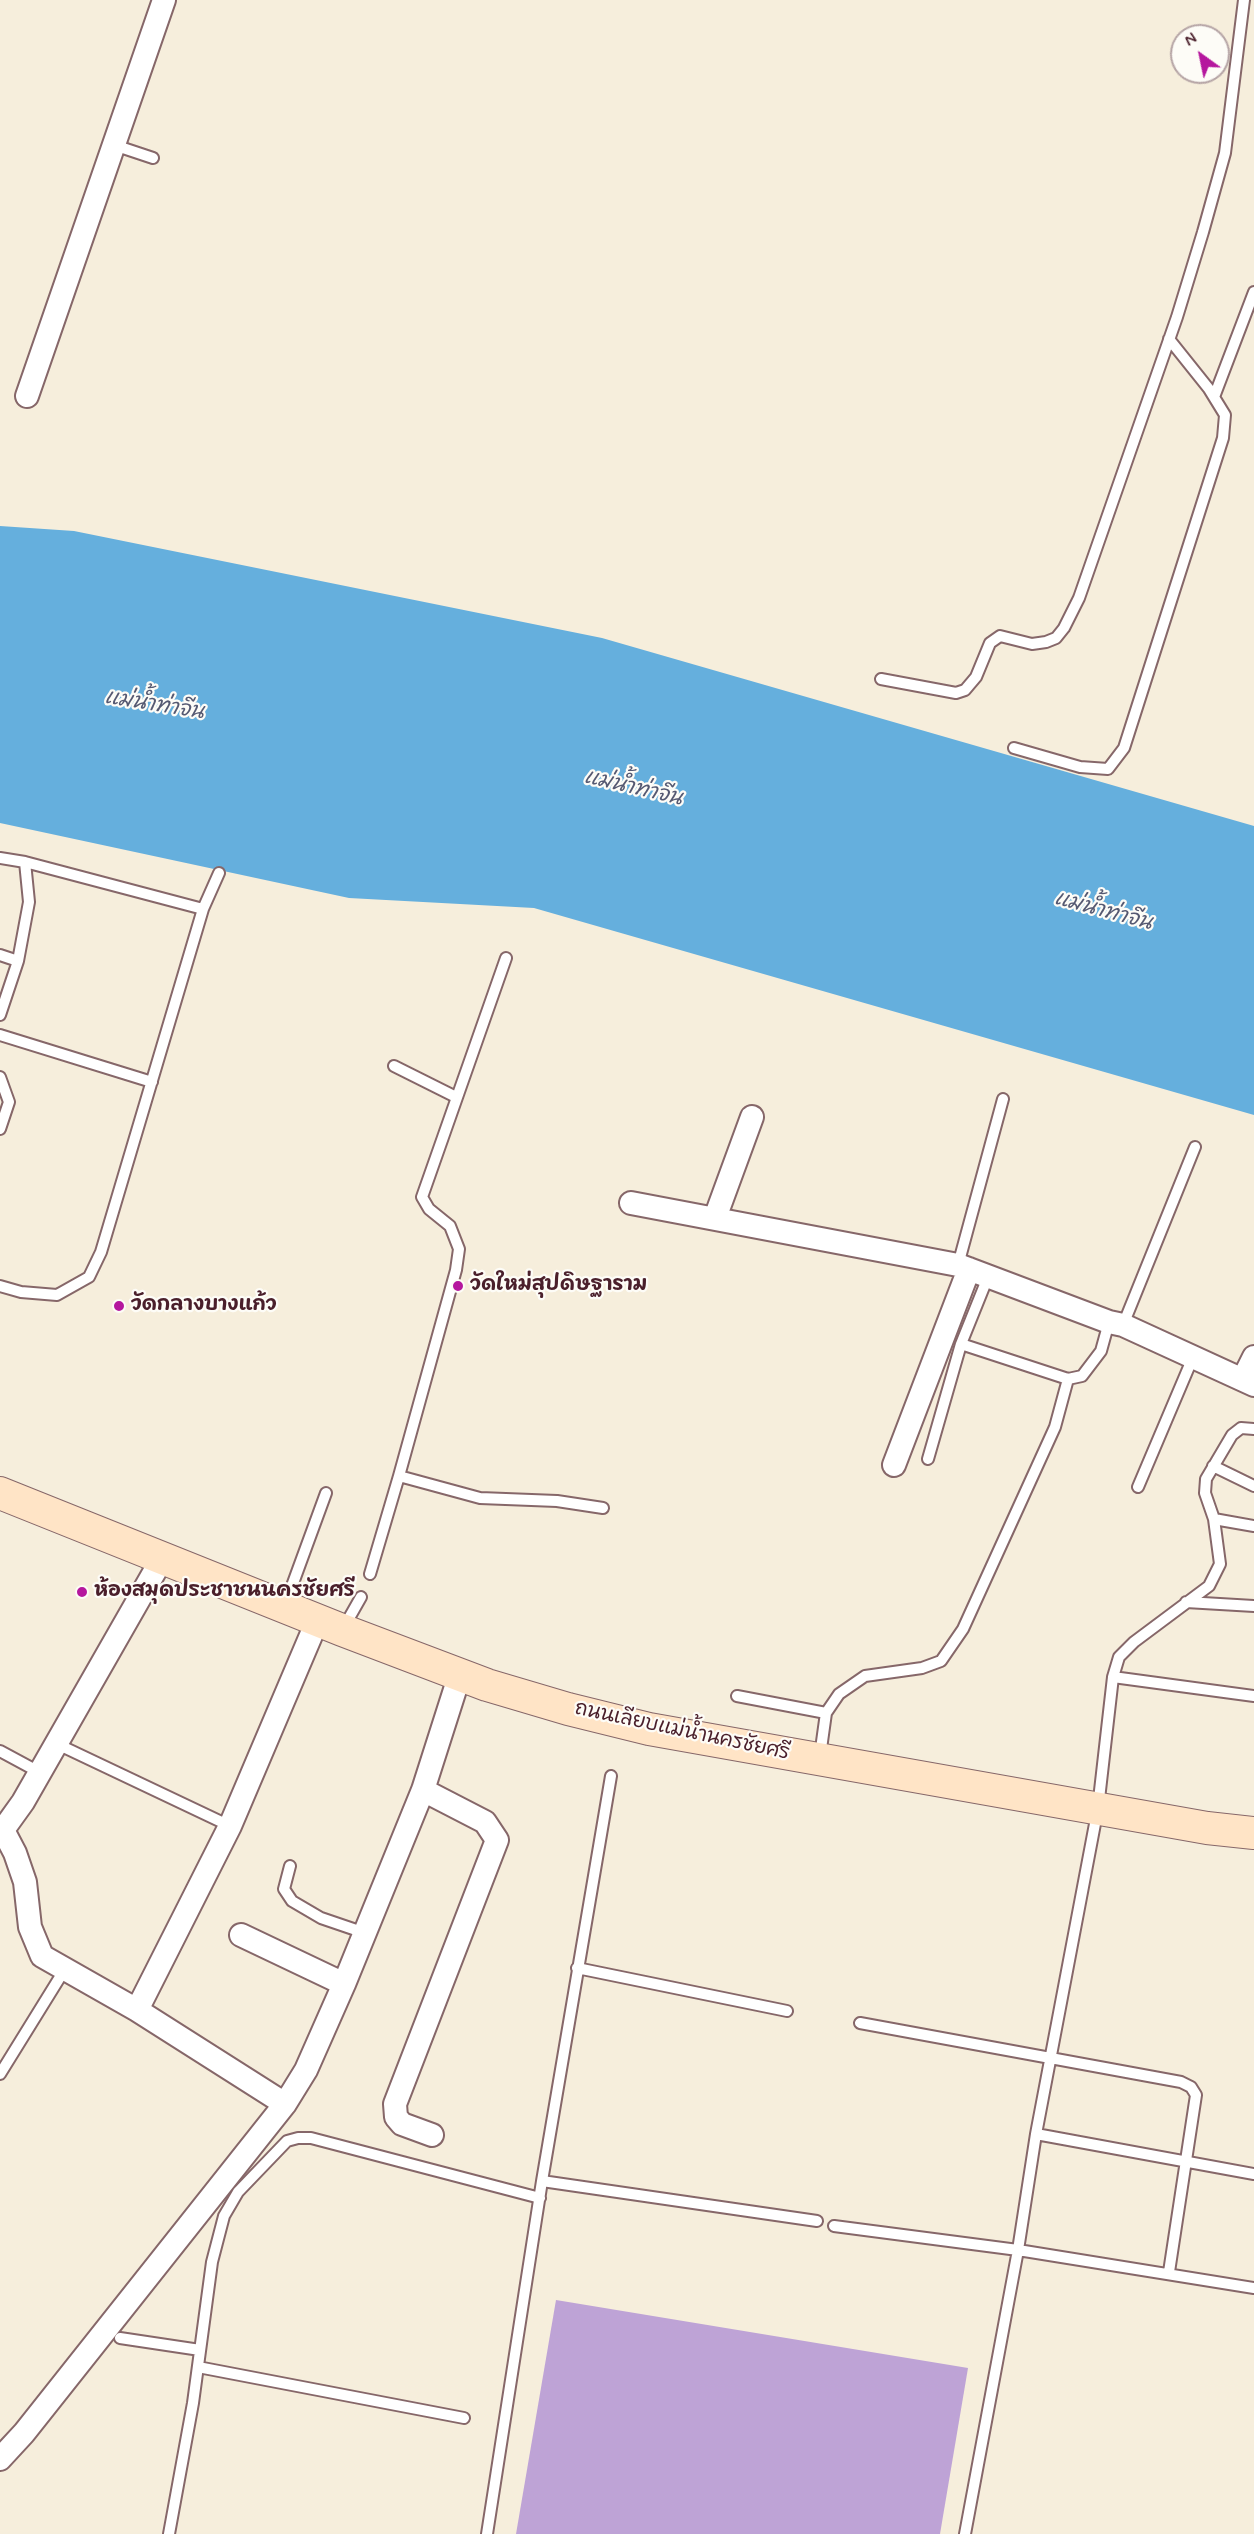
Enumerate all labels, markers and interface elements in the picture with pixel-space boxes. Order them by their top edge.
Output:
north arrow [1170,24,1230,84]
text: N [1181,28,1201,52]
water label: แม่น้ำท่าจีน [103,686,205,726]
water label: แม่น้ำท่าจีน [581,765,685,813]
water label: แม่น้ำท่าจีน [1051,887,1155,937]
place label: วัดใหม่สุปดิษฐาราม [470,1274,647,1298]
marker: วัดใหม่สุปดิษฐาราม [451,1279,465,1293]
place label: วัดกลางบางแก้ว [131,1294,277,1318]
marker: วัดกลางบางแก้ว [112,1299,126,1313]
place label: ห้องสมุดประชาชนนครชัยศรี [94,1580,355,1604]
marker: ห้องสมุดประชาชนนครชัยศรี [75,1585,89,1599]
street label: ถนนเลียบแม่น้ำนครชัยศรี [572,1698,792,1766]

